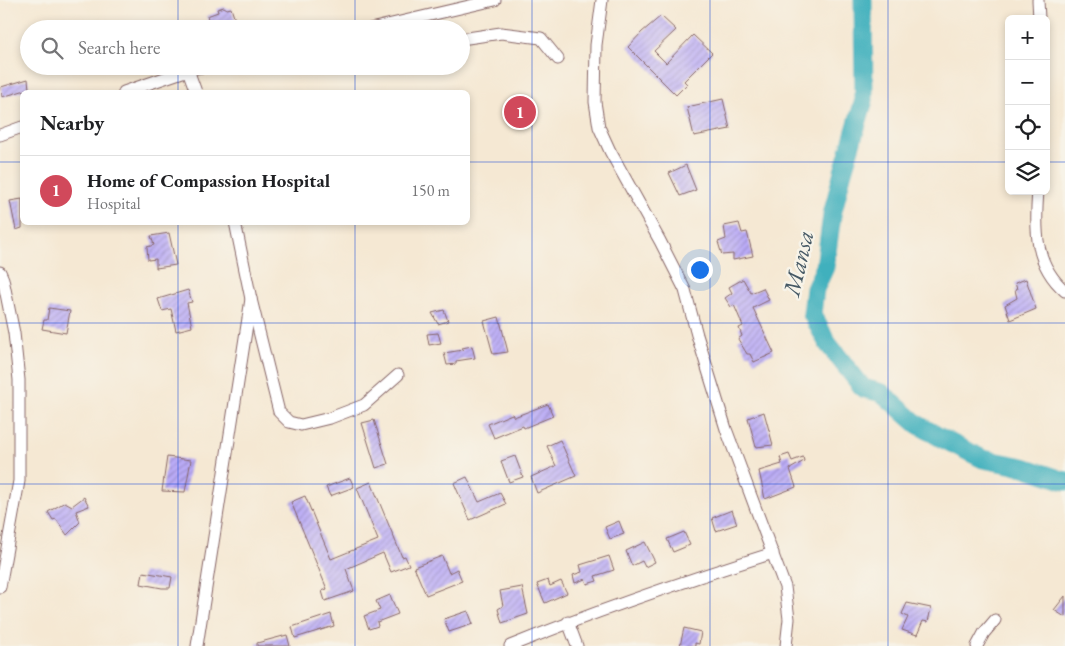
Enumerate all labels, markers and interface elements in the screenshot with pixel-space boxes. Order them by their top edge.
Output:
map controls [1005,15,1050,195]
button: + [1005,15,1050,60]
search box [20,20,470,75]
icon: search [38,34,66,62]
text: Search here [78,35,160,60]
button: − [1005,60,1050,105]
pin: 1 [504,93,536,131]
button: locate [1005,105,1050,150]
text: Nearby [40,109,104,136]
button: layers [1005,150,1050,195]
text: Home of Compassion Hospital [87,168,330,193]
text: 1 [52,180,60,201]
text: 150 m [411,180,450,201]
text: Hospital [87,193,141,214]
water label: Mansa [775,227,821,301]
your location [687,257,713,283]

